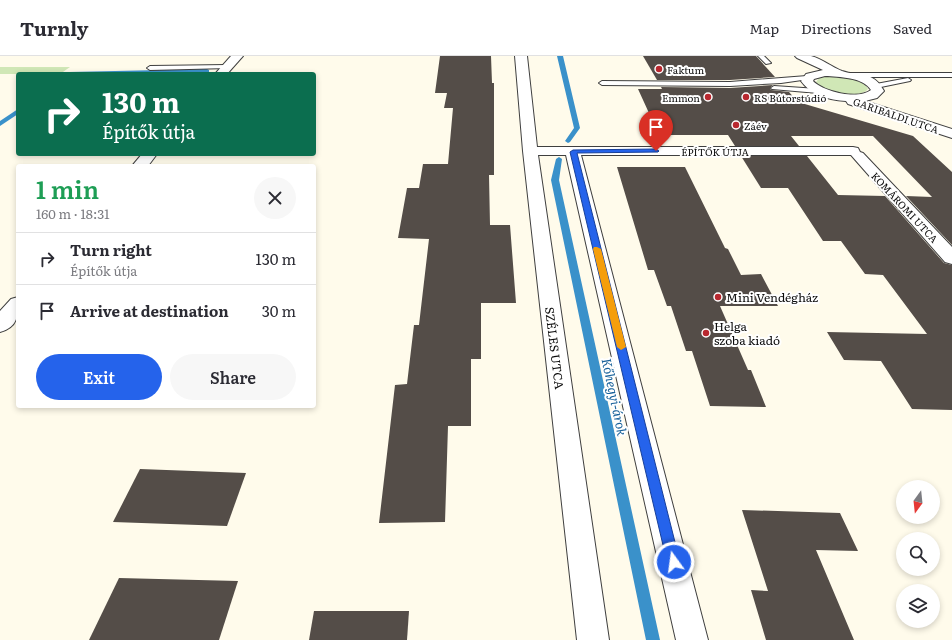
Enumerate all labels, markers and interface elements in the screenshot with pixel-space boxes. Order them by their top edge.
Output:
text: Turnly [20,14,88,42]
text: Map [749,18,779,38]
text: Directions [801,18,871,38]
text: Saved [893,18,932,38]
place label: Faktum [667,62,704,77]
marker: Faktum [654,64,664,74]
text: 130 m [102,80,180,122]
icon: right [36,88,88,140]
place label: Emmon [662,90,700,105]
place label: RS Bútorstúdió [754,90,826,105]
marker: Emmon [703,92,713,102]
marker: RS Bútorstúdió [741,92,751,102]
street label: GARIBALDI UTCA [851,93,941,137]
pin [639,110,673,151]
icon: arrive [645,116,667,138]
text: Építők útja [102,118,195,145]
place label: Záév [744,118,767,133]
marker: Záév [731,120,741,130]
street label: ÉPÍTŐK ÚTJA [681,144,749,159]
street label: KOMÁROMI UTCA [868,168,942,246]
text: 1 min [36,171,99,206]
button: close [254,177,296,219]
text: 160 m · 18:31 [36,204,110,223]
text: Turn right [70,238,152,261]
text: 130 m [256,247,296,270]
icon: right [36,248,58,270]
text: Építők útja [70,261,137,280]
place label: Mini Vendégház [726,288,818,306]
marker: Mini Vendégház [713,292,723,302]
text: Arrive at destination [70,299,229,322]
text: 30 m [262,299,296,322]
icon: arrive [36,300,58,322]
street label: SZÉLES UTCA [541,306,569,390]
place label: Helga szoba kiadó [714,317,780,349]
marker: Helga szoba kiadó [701,328,711,338]
button: Exit [36,354,162,400]
button: Share [170,354,296,400]
water label: Kőhegyi-árok [598,356,633,438]
north arrow [896,480,940,524]
map controls [896,480,940,628]
button: search [896,532,940,576]
position arrow [653,541,695,583]
button: layers [896,584,940,628]

